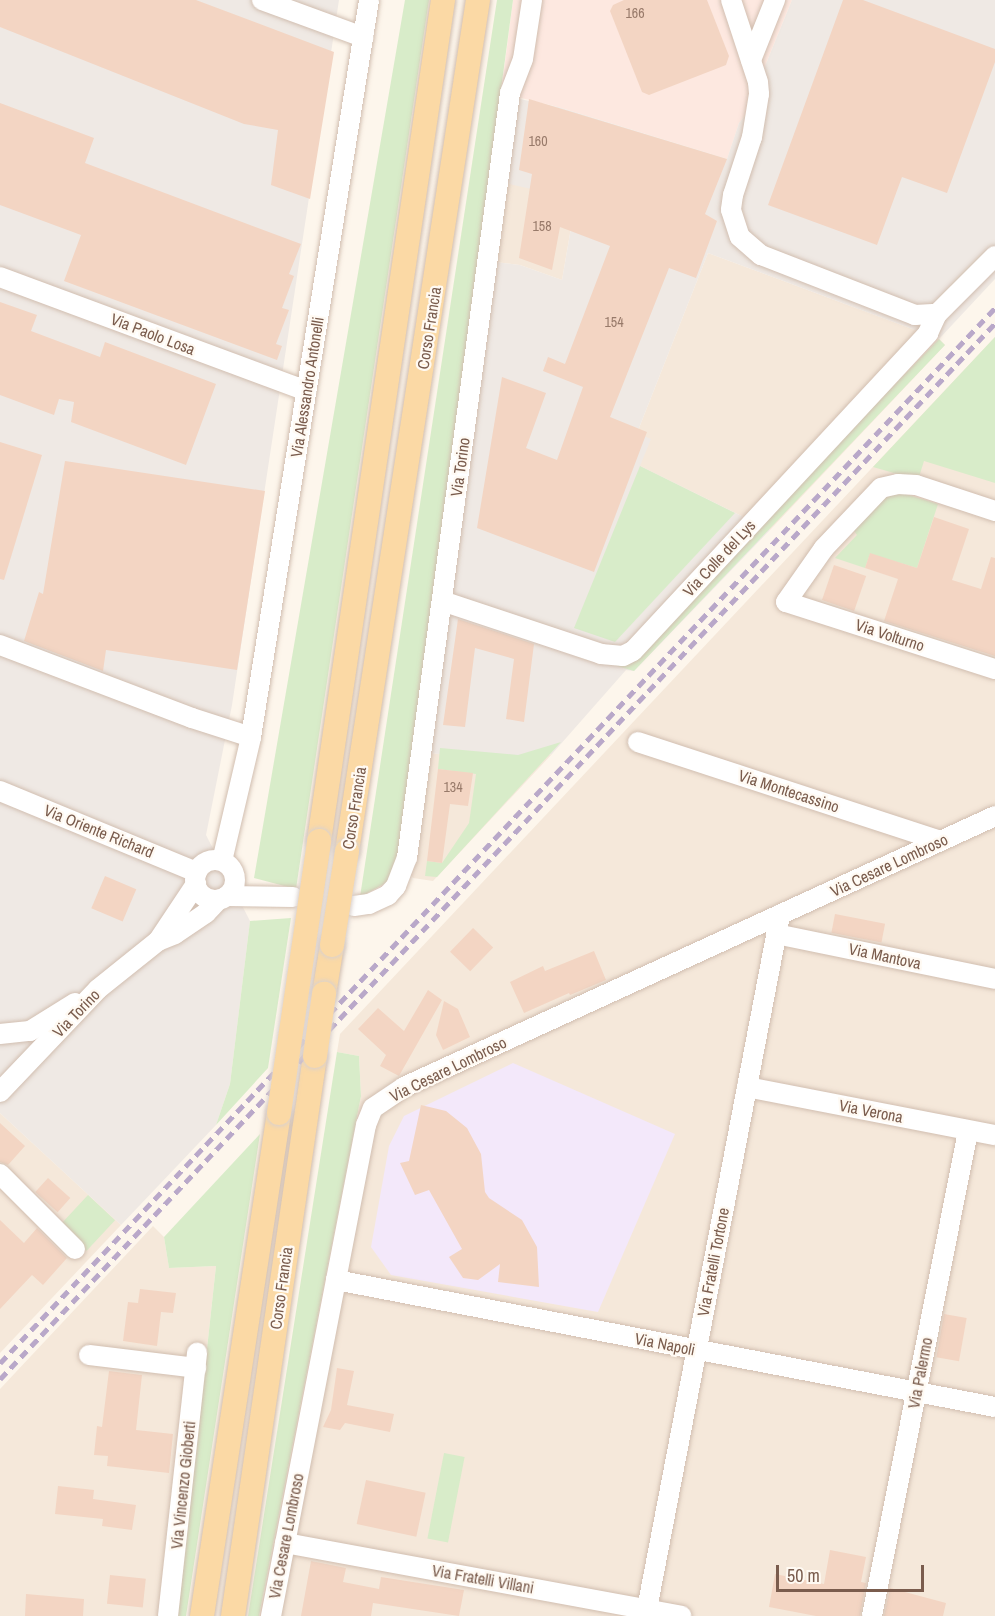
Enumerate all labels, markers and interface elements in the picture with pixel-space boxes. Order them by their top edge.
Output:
house number: 166 [625,5,645,21]
house number: 160 [528,133,548,149]
house number: 158 [532,218,552,234]
street label: Corso Francia [413,285,445,371]
street label: Via Paolo Losa [108,309,198,359]
house number: 154 [604,314,624,330]
street label: Via Alessandro Antonelli [286,315,328,459]
street label: Via Torino [446,436,474,498]
street label: Via Colle del Lys [679,516,759,600]
street label: Via Volturno [853,615,927,655]
street label: Corso Francia [338,765,370,851]
street label: Via Montecassino [736,766,842,816]
house number: 134 [443,779,463,795]
street label: Via Oriente Richard [41,800,157,862]
street label: Via Cesare Lombroso [827,829,951,901]
street label: Via Mantova [847,939,923,973]
street label: Via Torino [48,985,104,1041]
street label: Via Cesare Lombroso [387,1032,509,1106]
street label: Via Verona [837,1095,905,1127]
street label: Via Fratelli Tortone [693,1206,733,1318]
street label: Corso Francia [266,1246,296,1330]
street label: Via Napoli [633,1329,697,1359]
street label: Via Palermo [904,1336,936,1410]
street label: Via Vincenzo Gioberti [167,1420,199,1550]
street label: Via Cesare Lombroso [264,1472,308,1600]
scale bar [779,1553,928,1591]
street label: Via Fratelli Villani [431,1561,535,1597]
text: 50 m [787,1563,820,1588]

